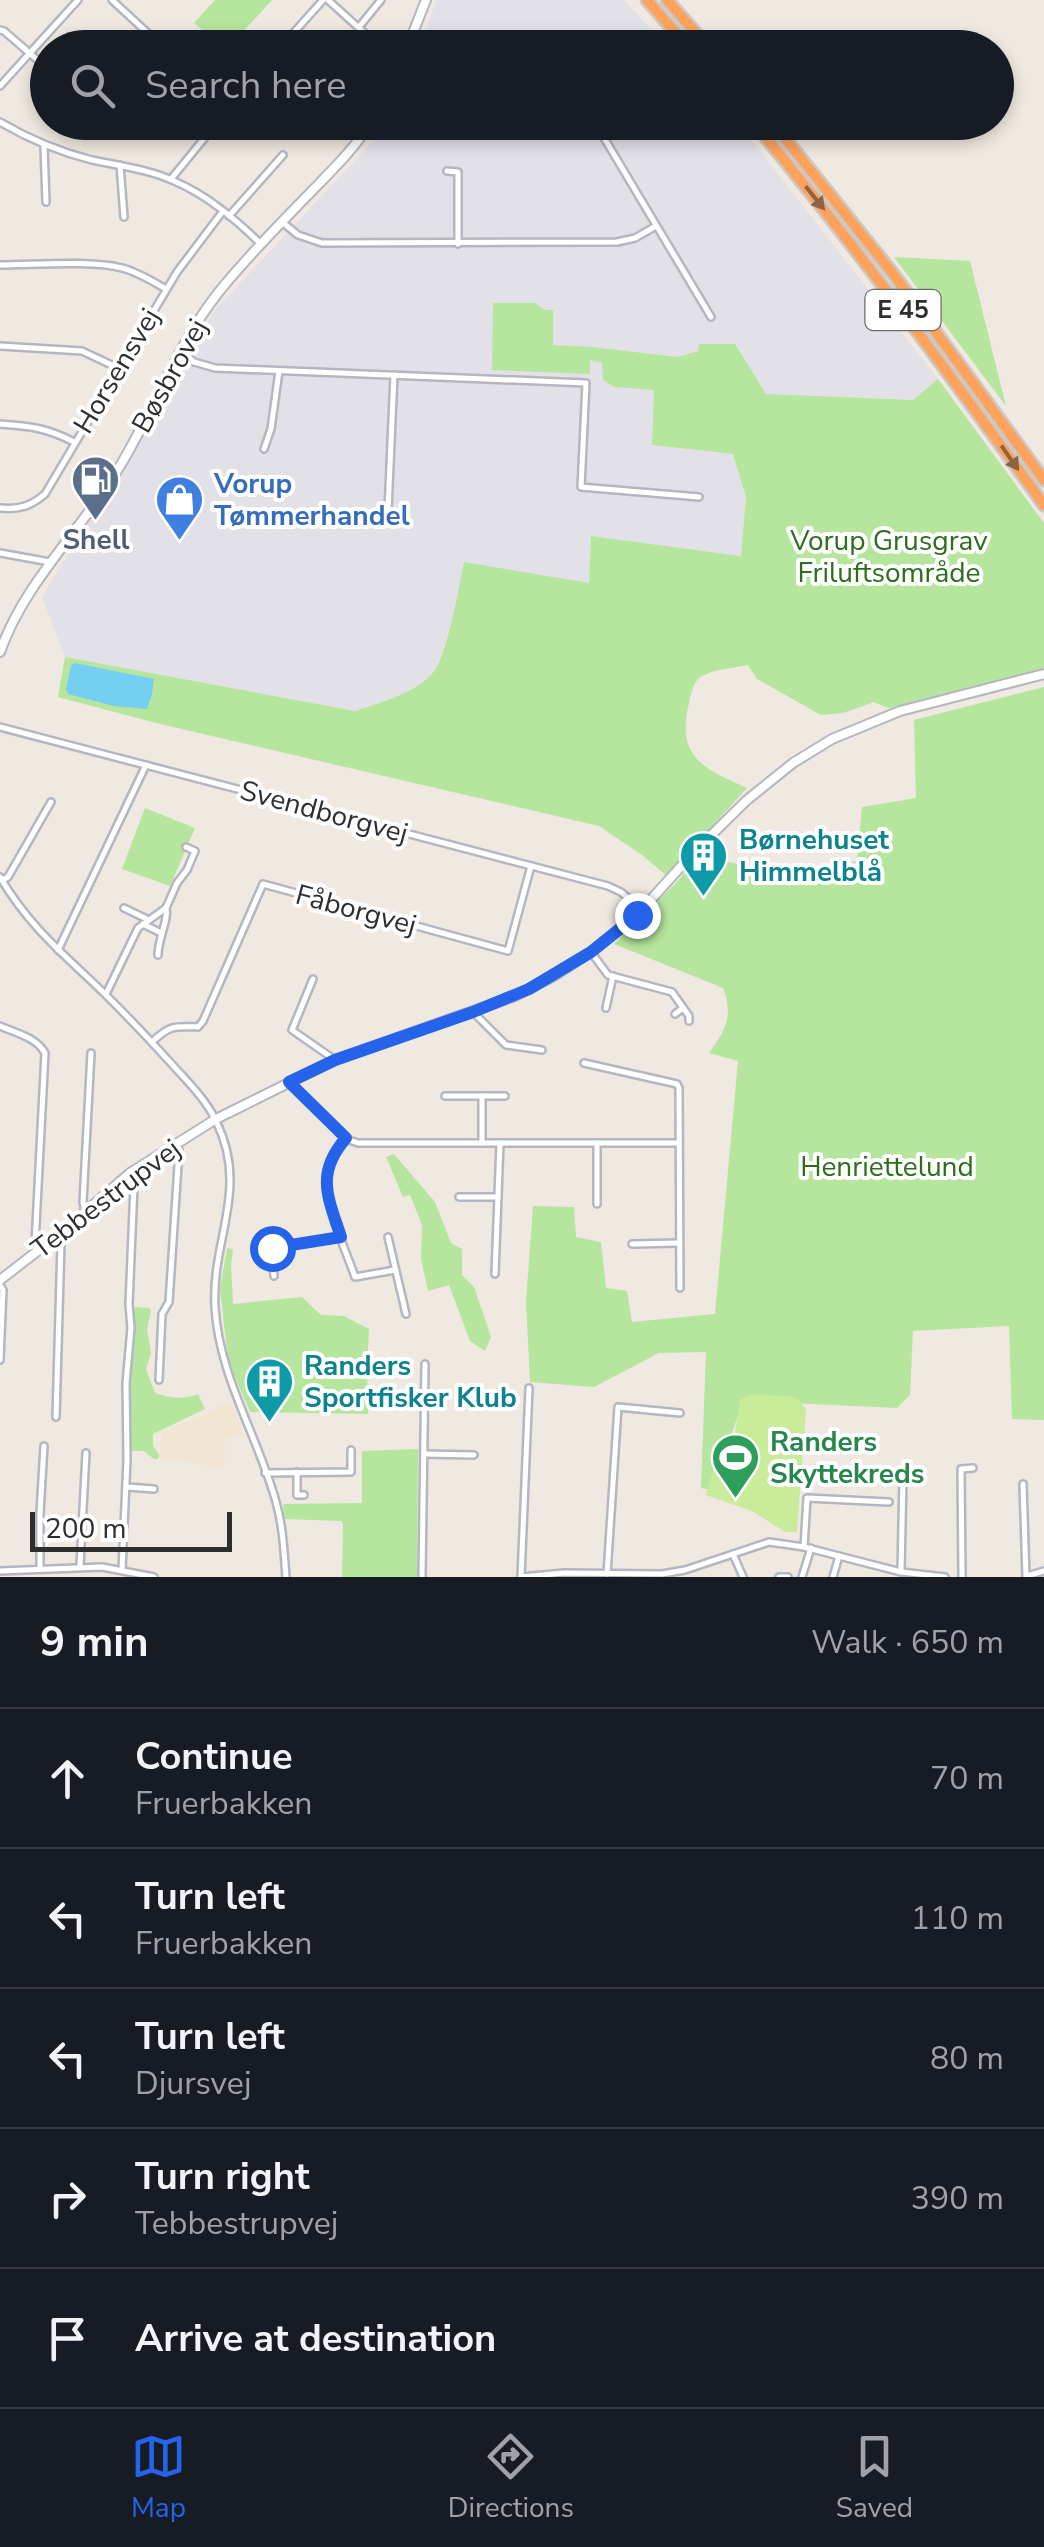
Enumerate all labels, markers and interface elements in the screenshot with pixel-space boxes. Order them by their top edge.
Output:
search box [30,30,1014,140]
icon: search [65,58,120,113]
text: Search here [145,60,346,111]
one-way arrow [804,185,825,210]
road number: E 45 [866,290,940,330]
street label: Horsensvej [65,301,169,441]
street label: Bøsbrovej [123,312,217,440]
one-way arrow [1000,444,1019,471]
fuel station icon: Shell [70,454,122,522]
place label: Vorup Tømmerhandel [213,465,410,535]
shop icon: Vorup Tømmerhandel [153,474,205,542]
place label: Shell [62,521,130,559]
park label: Vorup Grusgrav Friluftsområde [789,522,988,592]
street label: Svendborgvej [236,771,412,853]
place label: Børnehuset Himmelblå [739,821,889,891]
building icon: Børnehuset Himmelblå [678,830,730,898]
street label: Fåborgvej [291,876,421,944]
route end [615,893,661,939]
street label: Tebbestrupvej [24,1130,188,1268]
park label: Henriettelund [800,1148,974,1186]
route start [250,1226,296,1272]
place label: Randers Sportfisker Klub [304,1347,517,1417]
building icon: Randers Sportfisker Klub [243,1356,295,1424]
place label: Randers Skyttekreds [770,1423,924,1493]
sports icon: Randers Skyttekreds [709,1432,761,1500]
scale bar [30,1507,232,1552]
text: 200 m [45,1510,127,1548]
text: 9 min [40,1614,149,1671]
text: Walk · 650 m [811,1621,1004,1664]
text: Continue [135,1731,293,1782]
icon: ahead [40,1751,95,1806]
text: 70 m [930,1757,1004,1800]
text: Fruerbakken [135,1782,313,1825]
text: Turn left [135,1871,285,1922]
icon: left [40,1891,95,1946]
text: 110 m [911,1897,1004,1940]
text: Fruerbakken [135,1922,313,1965]
text: Turn left [135,2011,285,2062]
icon: left [40,2031,95,2086]
text: 80 m [930,2037,1004,2080]
text: Djursvej [135,2062,251,2105]
text: Turn right [135,2151,310,2202]
icon: right [40,2171,95,2226]
text: 390 m [911,2177,1004,2220]
text: Tebbestrupvej [135,2202,338,2245]
icon: arrive [40,2311,95,2366]
text: Arrive at destination [135,2313,496,2364]
tab: Map [131,2429,186,2527]
tab: Directions [448,2429,574,2527]
tab: Saved [836,2429,913,2527]

